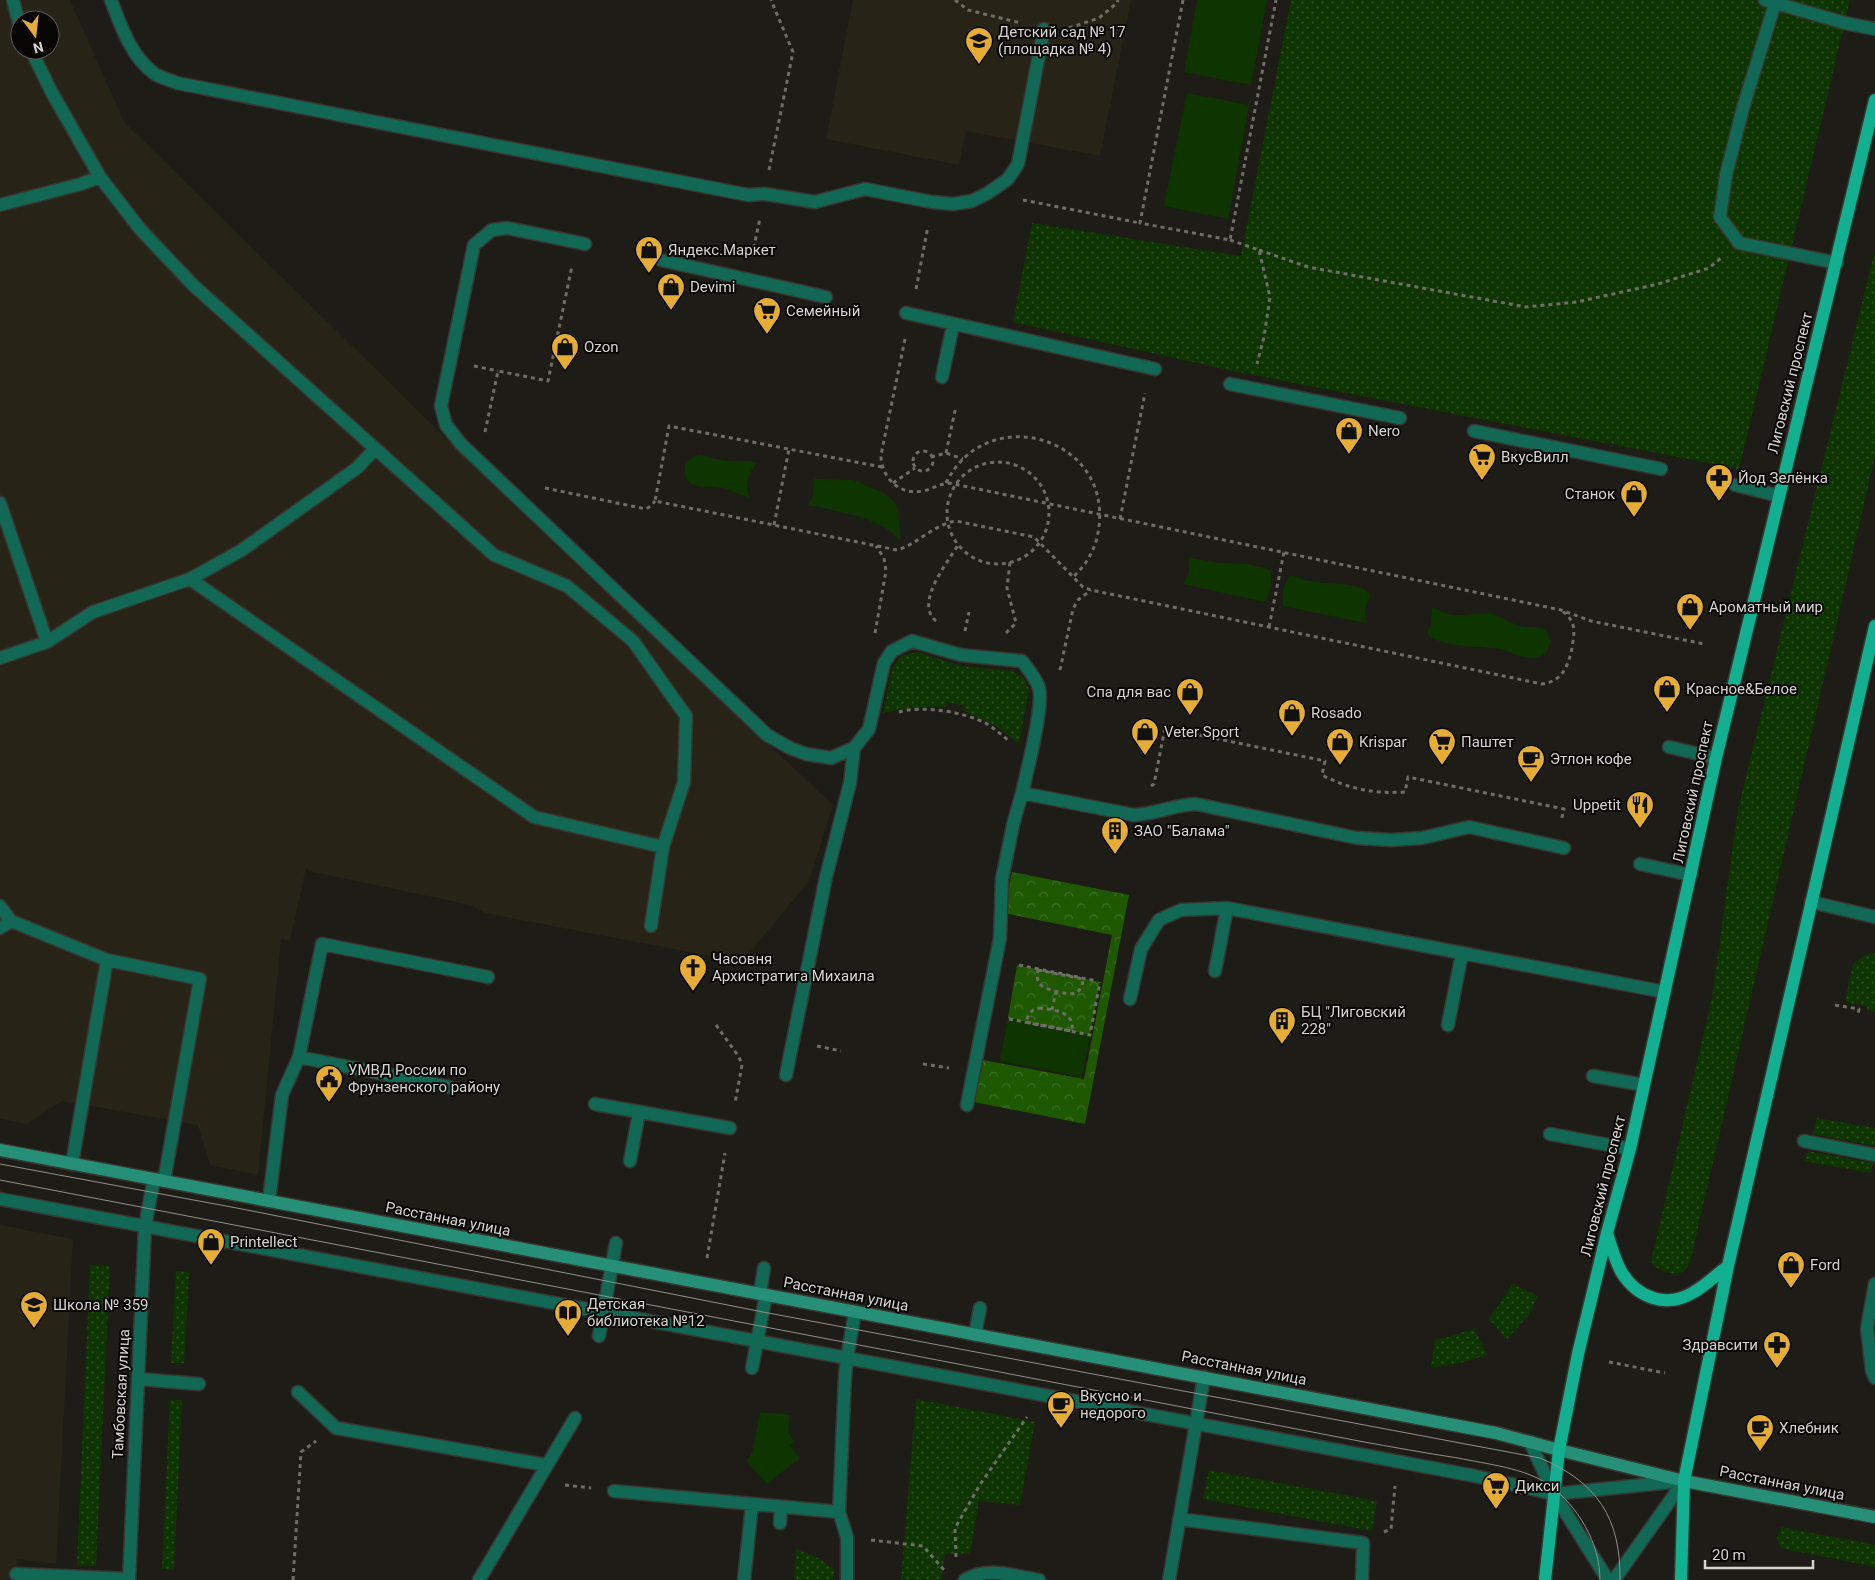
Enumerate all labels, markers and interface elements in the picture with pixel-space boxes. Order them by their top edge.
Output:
north arrow [10,10,60,60]
place label: Детский сад № 17 (площадка № 4) [998,23,1126,58]
school or university icon: Детский сад № 17 (площадка № 4) [964,26,994,65]
text: N [32,39,45,57]
shop icon: Яндекс.Маркет [634,235,664,274]
place label: Яндекс.Маркет [668,241,776,259]
shop icon: Devimi [656,272,686,311]
place label: Devimi [690,278,735,296]
supermarket icon: Семейный [752,296,782,335]
place label: Семейный [786,302,860,320]
street label: Лиговский проспект [1764,310,1816,456]
shop icon: Ozon [550,332,580,371]
place label: Ozon [584,338,618,356]
shop icon: Nero [1334,416,1364,455]
place label: Nero [1368,422,1400,440]
supermarket icon: ВкусВилл [1467,442,1497,481]
place label: ВкусВилл [1501,448,1569,466]
pharmacy icon: Йод Зелёнка [1704,463,1734,502]
place label: Йод Зелёнка [1738,469,1828,487]
shop icon: Станок [1619,479,1649,518]
place label: Станок [1565,485,1615,503]
shop icon: Ароматный мир [1675,592,1705,631]
place label: Ароматный мир [1709,598,1823,616]
shop icon: Красное&Белое [1652,674,1682,713]
shop icon: Спа для вас [1175,677,1205,716]
place label: Красное&Белое [1686,680,1797,698]
place label: Спа для вас [1086,683,1171,701]
shop icon: Rosado [1277,698,1307,737]
place label: Rosado [1311,704,1362,722]
shop icon: Veter Sport [1130,717,1160,756]
street label: Лиговский проспект [1669,719,1717,865]
place label: Veter Sport [1164,723,1239,741]
shop icon: Krispar [1325,727,1355,766]
supermarket icon: Паштет [1427,727,1457,766]
place label: Krispar [1359,733,1407,751]
place label: Паштет [1461,733,1514,751]
cafe icon: Этлон кофе [1516,744,1546,783]
place label: Этлон кофе [1550,750,1632,768]
restaurant icon: Uppetit [1625,790,1655,829]
place label: Uppetit [1573,796,1621,814]
building icon: ЗАО "Балама" [1100,816,1130,855]
place label: ЗАО "Балама" [1134,822,1230,840]
place label: Часовня Архистратига Михаила [712,950,875,985]
church icon: Часовня Архистратига Михаила [678,953,708,992]
place label: БЦ "Лиговский 228" [1301,1003,1406,1038]
building icon: БЦ "Лиговский 228" [1267,1006,1297,1045]
place label: УМВД России по Фрунзенского району [348,1061,500,1096]
public building icon: УМВД России по Фрунзенского району [314,1064,344,1103]
street label: Лиговский проспект [1577,1113,1629,1259]
street label: Расстанная улица [384,1198,512,1240]
shop icon: Printellect [196,1227,226,1266]
place label: Printellect [230,1233,297,1251]
shop icon: Ford [1776,1250,1806,1289]
place label: Ford [1810,1256,1840,1274]
street label: Расстанная улица [782,1273,910,1315]
school or university icon: Школа № 359 [19,1290,49,1329]
place label: Детская библиотека №12 [587,1295,705,1330]
place label: Школа № 359 [53,1296,149,1314]
library icon: Детская библиотека №12 [553,1298,583,1337]
street label: Тамбовская улица [109,1329,133,1459]
pharmacy icon: Здравсити [1762,1330,1792,1369]
place label: Здравсити [1683,1336,1758,1354]
street label: Расстанная улица [1180,1347,1308,1389]
place label: Вкусно и недорого [1080,1387,1146,1422]
cafe icon: Вкусно и недорого [1046,1390,1076,1429]
cafe icon: Хлебник [1745,1413,1775,1452]
place label: Хлебник [1779,1419,1839,1437]
street label: Расстанная улица [1718,1462,1846,1504]
supermarket icon: Дикси [1481,1471,1511,1510]
place label: Дикси [1515,1477,1559,1495]
scale bar [1705,1538,1812,1570]
text: 20 m [1712,1546,1746,1564]

